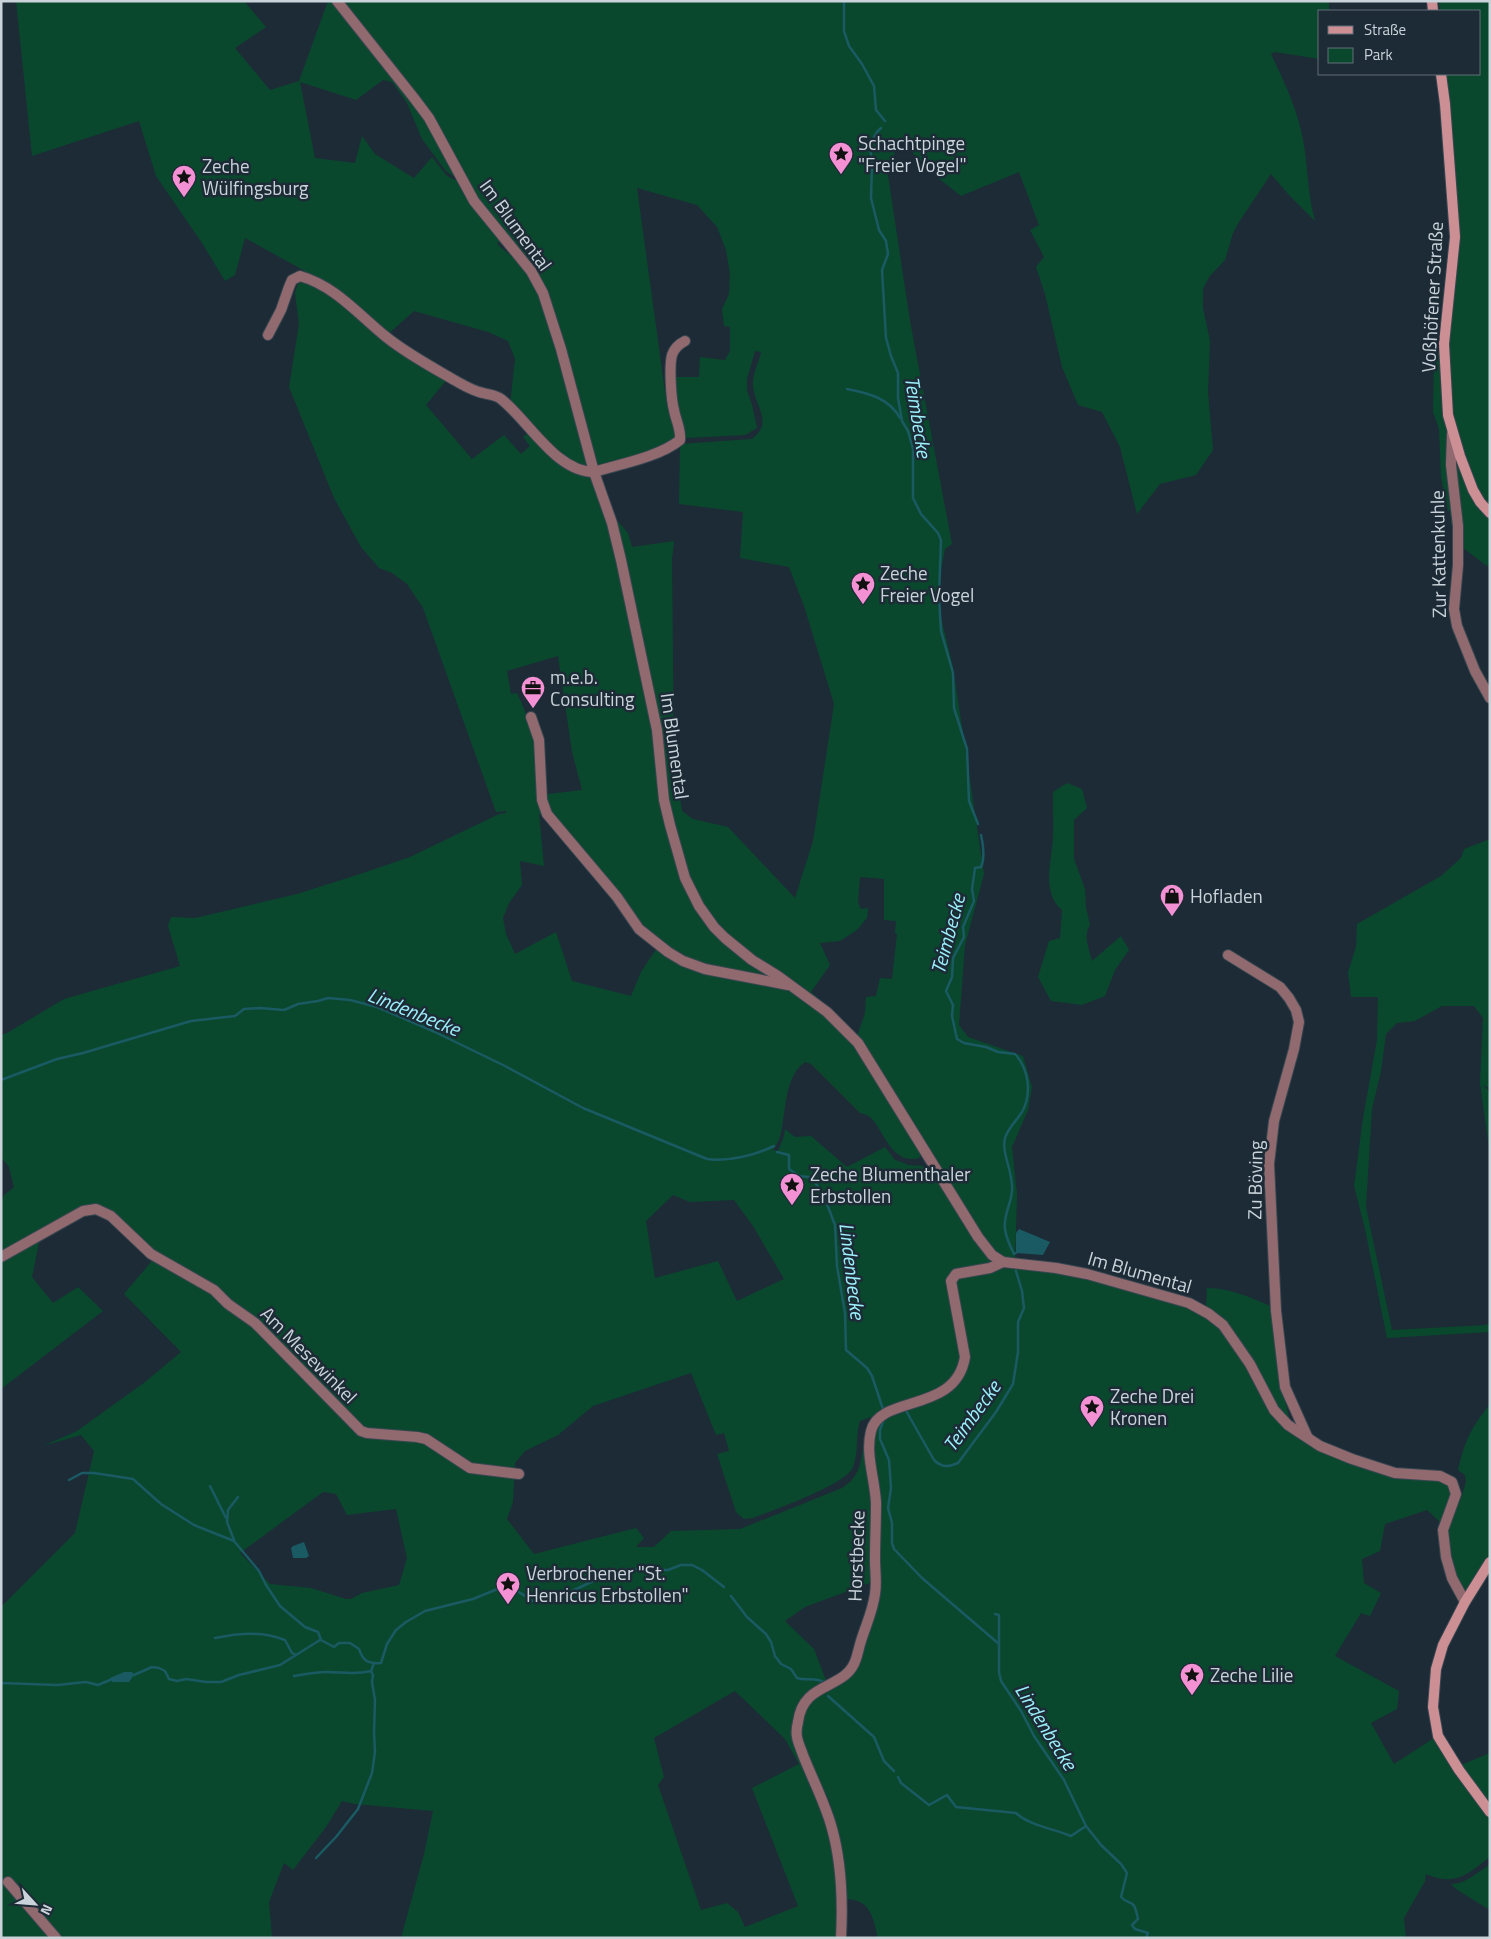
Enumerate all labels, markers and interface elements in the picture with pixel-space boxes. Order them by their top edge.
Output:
legend [1318,10,1481,75]
text: Straße [1364,18,1406,41]
text: Park [1364,43,1393,66]
place label: Schachtpinge "Freier Vogel" [858,128,967,179]
place icon: Schachtpinge "Freier Vogel" [828,141,854,175]
place label: Zeche Wülfingsburg [202,151,309,202]
place icon: Zeche Wülfingsburg [171,164,197,198]
street label: Im Blumental [473,173,560,277]
street label: Voßhöfener Straße [1413,221,1450,373]
water label: Teimbecke [897,374,940,461]
street label: Zur Kattenkuhle [1422,490,1453,618]
place label: Zeche Freier Vogel [880,558,974,609]
place icon: Zeche Freier Vogel [850,571,876,605]
place label: m.e.b. Consulting [550,662,635,713]
office icon: m.e.b. Consulting [520,675,546,709]
street label: Im Blumental [654,691,697,801]
place label: Hofladen [1190,881,1263,910]
shop icon: Hofladen [1159,883,1185,917]
water label: Teimbecke [922,889,974,977]
water label: Lindenbecke [363,979,467,1045]
street label: Zu Böving [1239,1140,1270,1220]
place label: Zeche Blumenthaler Erbstollen [810,1159,971,1210]
place icon: Zeche Blumenthaler Erbstollen [779,1172,805,1206]
water label: Lindenbecke [831,1221,874,1323]
street label: Im Blumental [1085,1243,1196,1300]
street label: Am Mesewinkel [254,1300,364,1410]
water label: Teimbecke [935,1372,1009,1458]
place label: Zeche Drei Kronen [1110,1381,1194,1432]
place icon: Zeche Drei Kronen [1079,1394,1105,1428]
street label: Horstbecke [839,1510,872,1602]
place label: Verbrochener "St. Henricus Erbstollen" [526,1558,689,1609]
place icon: Verbrochener "St. Henricus Erbstollen" [495,1571,521,1605]
place label: Zeche Lilie [1210,1660,1293,1689]
place icon: Zeche Lilie [1179,1662,1205,1696]
water label: Lindenbecke [1008,1677,1086,1778]
north arrow [10,1879,60,1929]
text: N [36,1901,59,1919]

